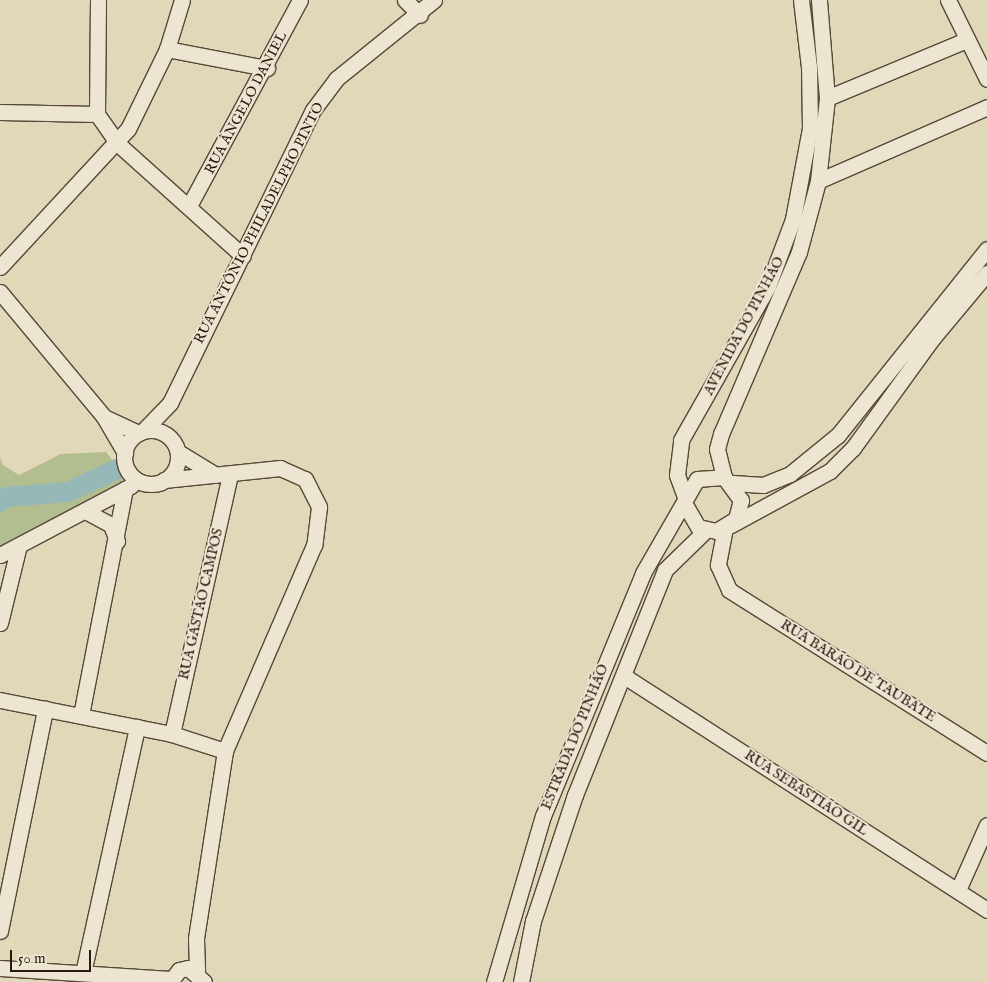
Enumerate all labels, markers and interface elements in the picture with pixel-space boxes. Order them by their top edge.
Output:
street label: RUA ÂNGELO DANIEL [201,29,291,177]
street label: RUA ANTÔNIO PHILADELPHO PINTO [191,100,327,346]
street label: AVENIDA DO PINHÃO [700,254,788,398]
street label: RUA GASTÃO CAMPOS [175,527,227,681]
street label: RUA BARÃO DE TAUBATE [777,616,939,726]
street label: ESTRADA DO PINHÃO [538,662,612,812]
street label: RUA SEBASTIÃO GIL [741,747,871,839]
scale bar [12,940,94,972]
text: 50 m [18,949,46,968]

